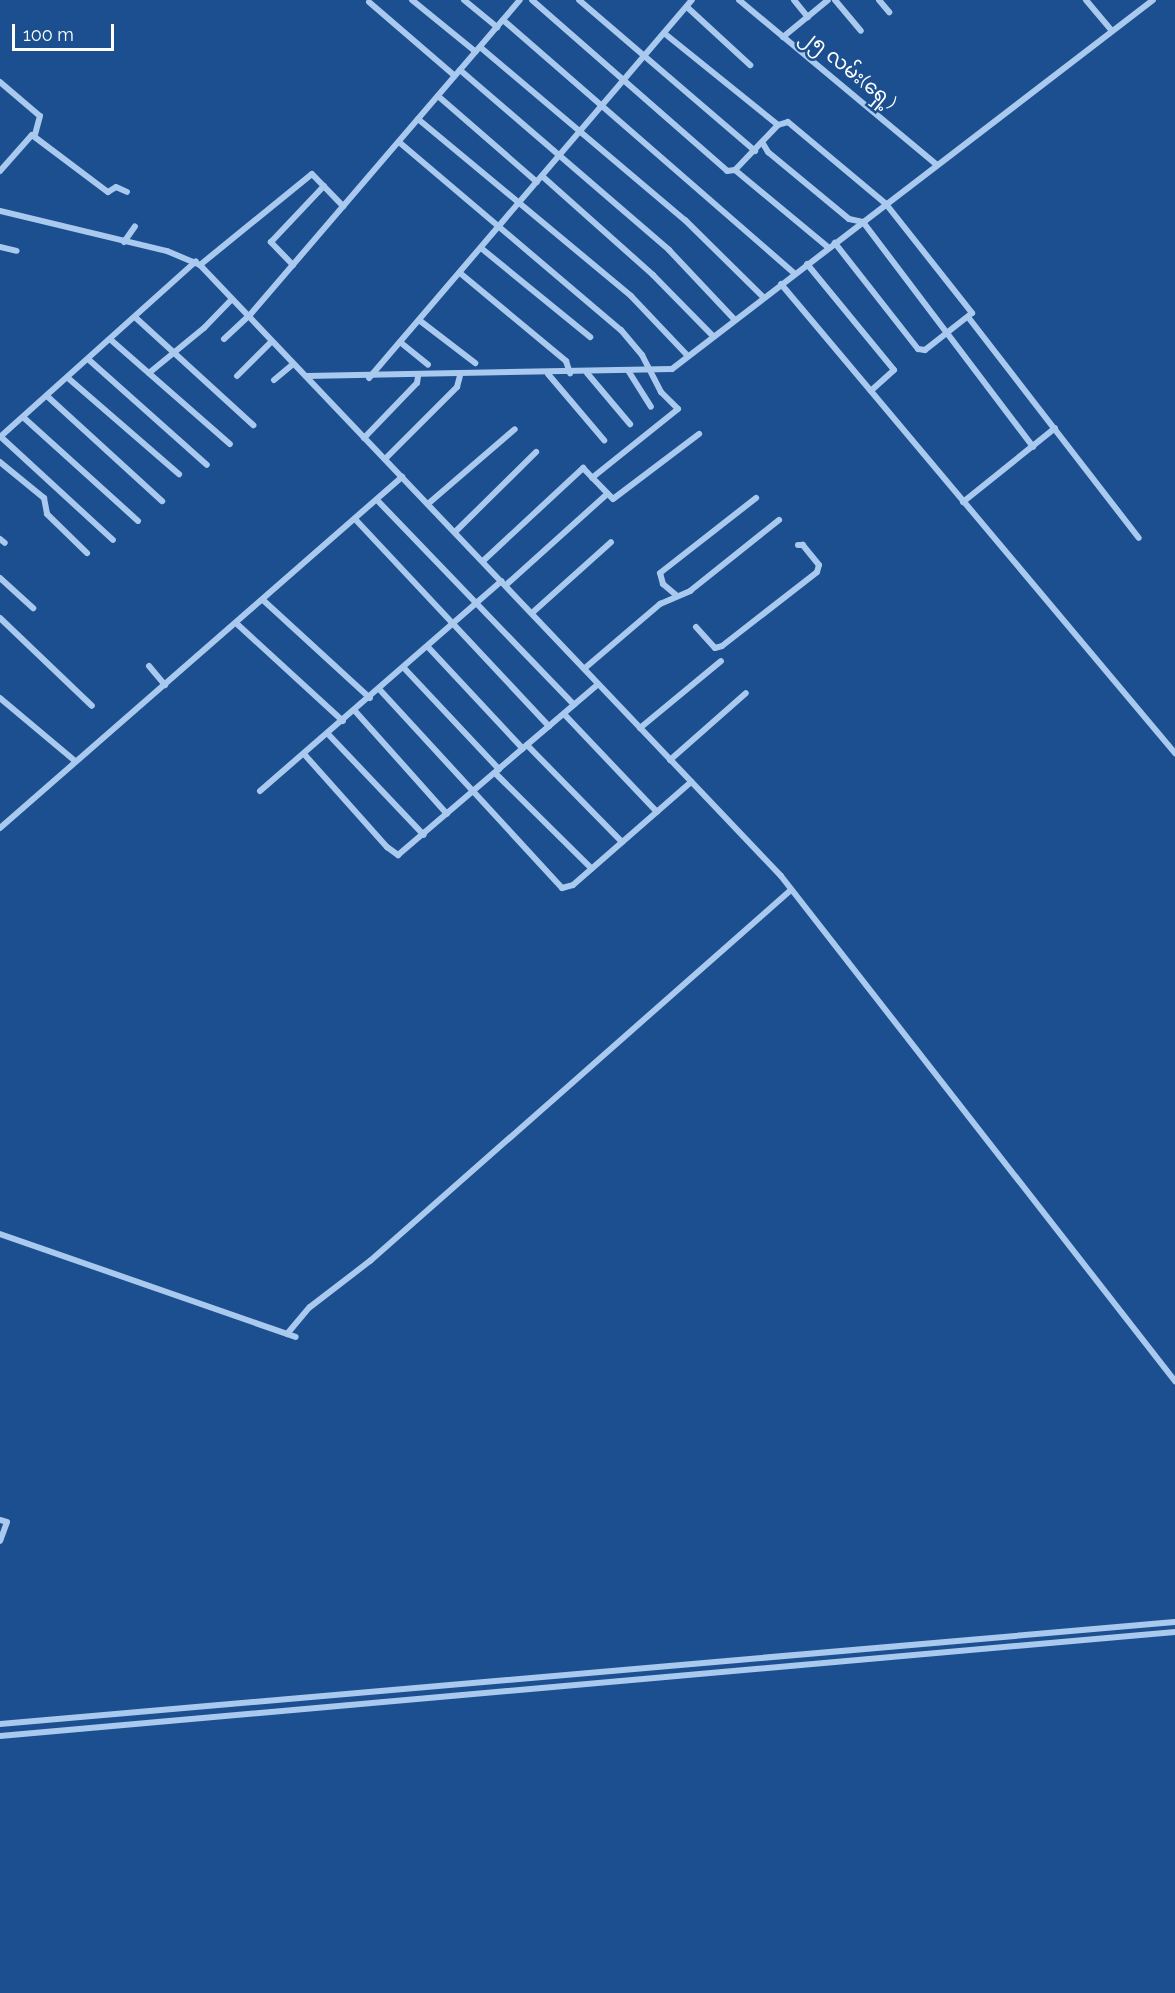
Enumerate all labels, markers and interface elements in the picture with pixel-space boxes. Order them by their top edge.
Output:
scale bar [15,12,117,50]
street label: ၂၅ လမ်း(ရှေ့) [796,23,902,115]
text: 100 m [23,24,74,45]

